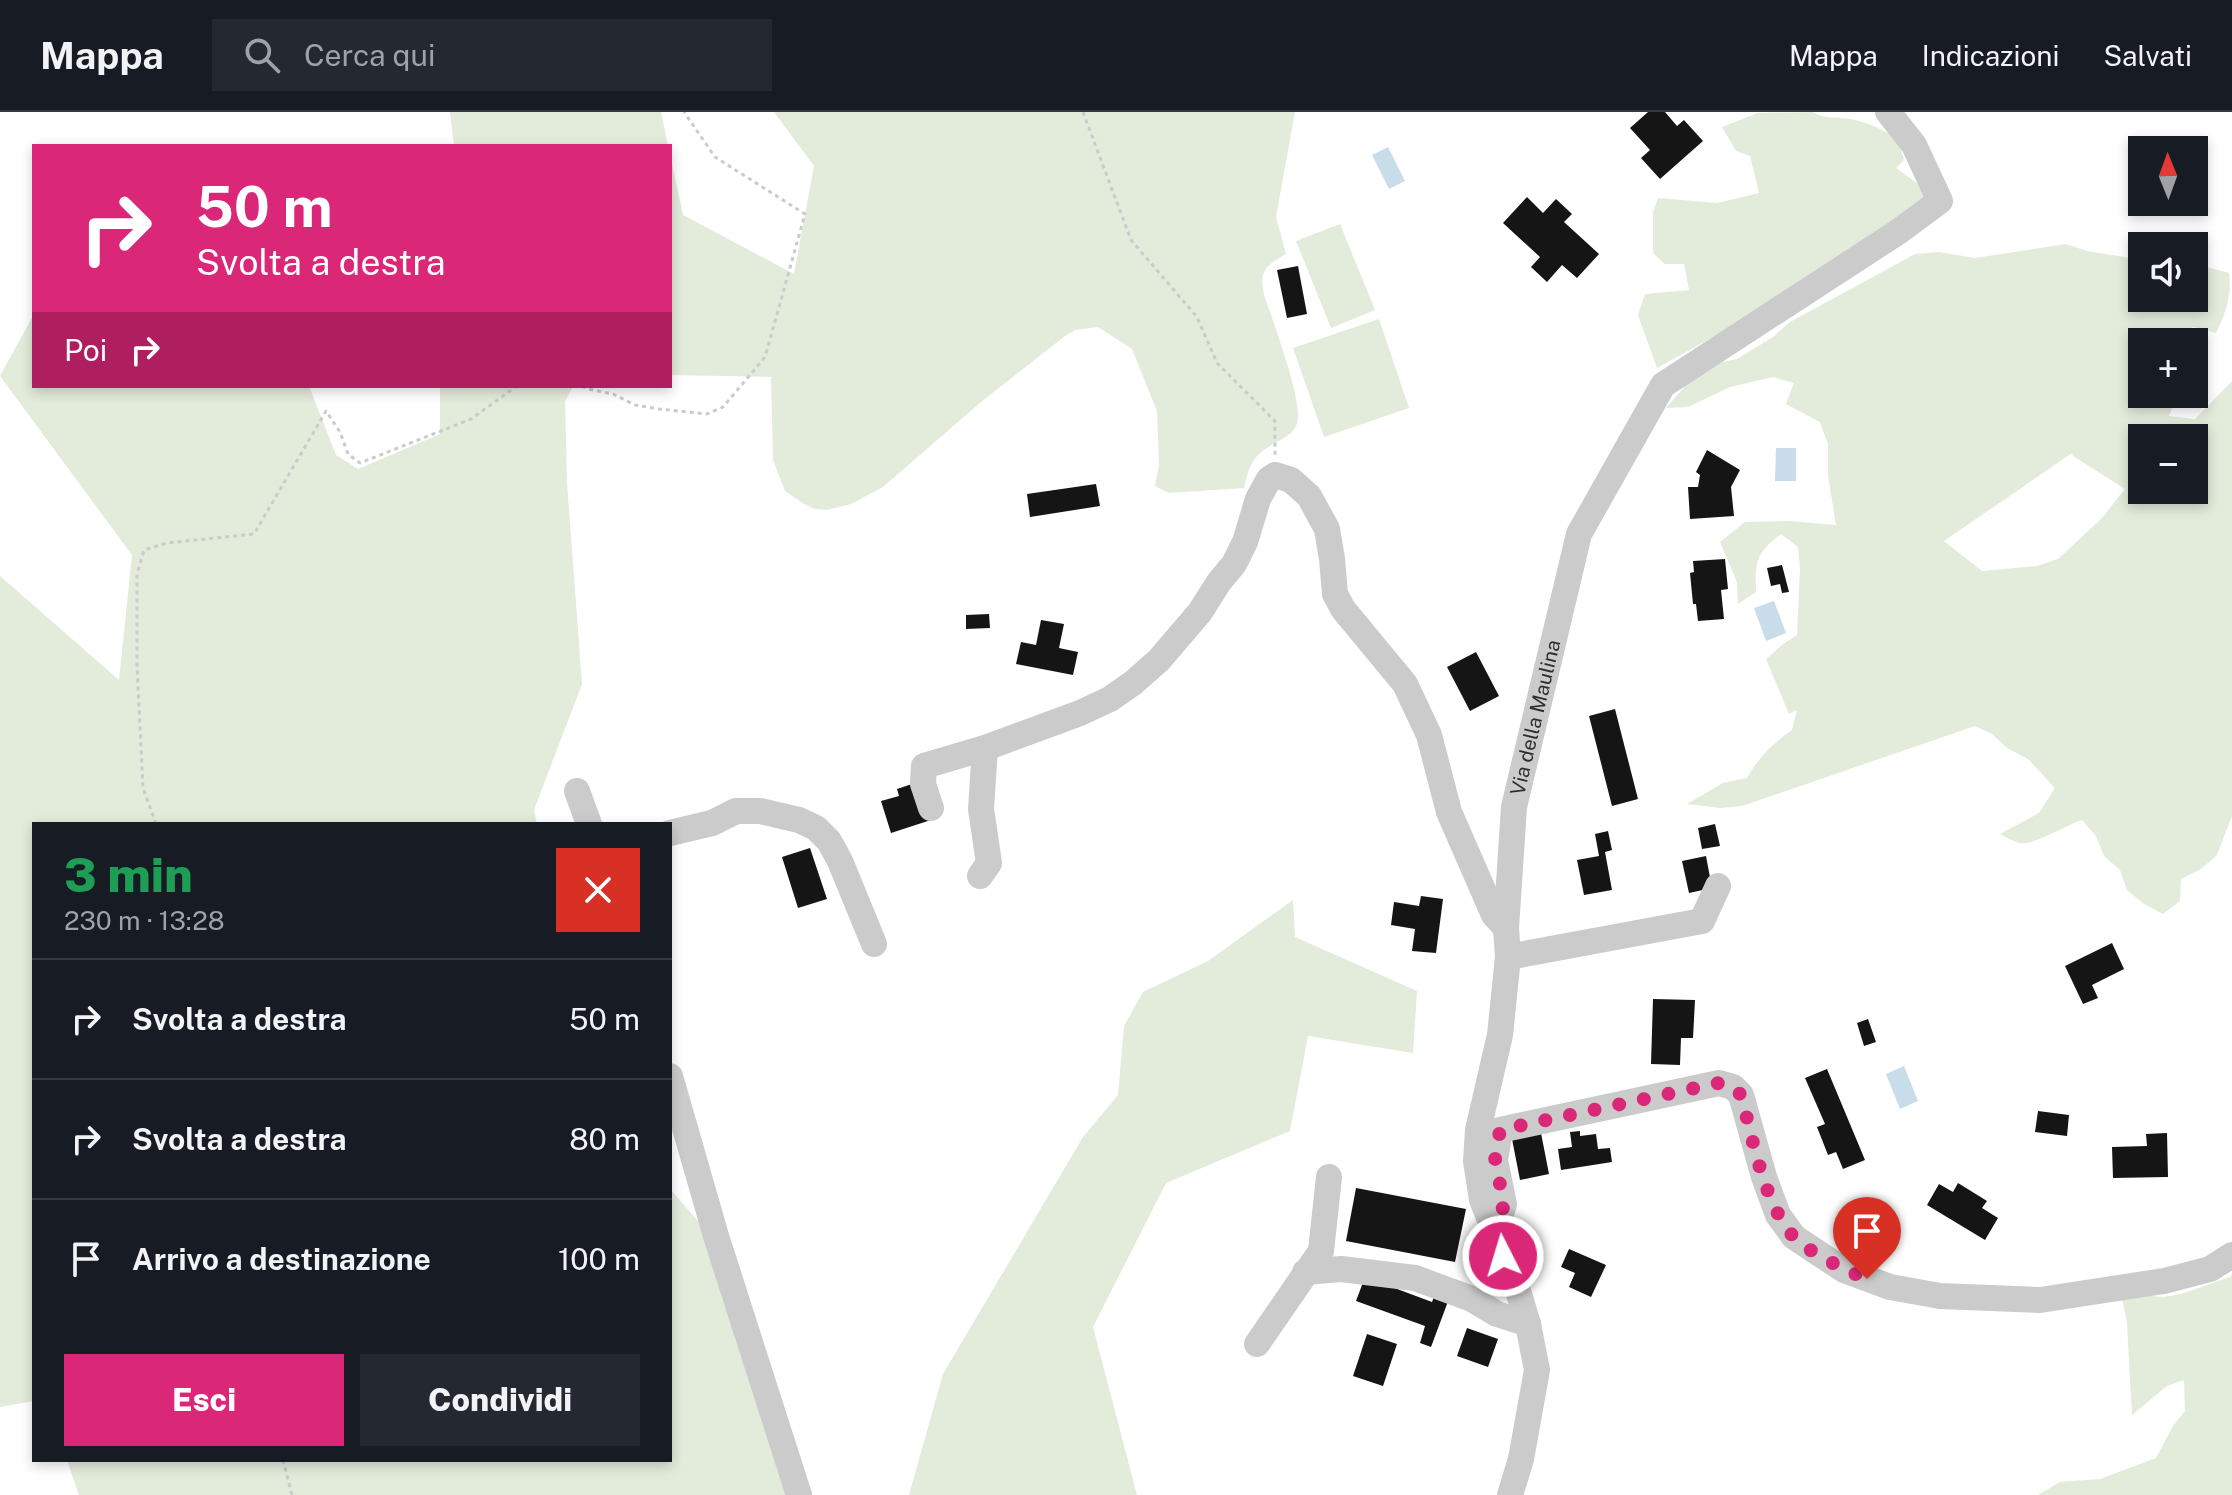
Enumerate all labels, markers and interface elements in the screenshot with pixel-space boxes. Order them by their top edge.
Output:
search box [212,19,772,91]
text: Mappa [40,33,164,78]
icon: search [240,33,284,77]
text: Cerca qui [304,37,435,73]
text: Mappa [1789,39,1878,72]
text: Indicazioni [1922,39,2059,72]
text: Salvati [2103,39,2192,72]
north arrow [2128,136,2208,216]
map controls [2128,136,2208,504]
text: 50 m [196,174,333,240]
icon: right [64,176,168,280]
button: sound [2128,232,2208,312]
text: Svolta a destra [196,241,446,283]
icon: right [123,328,167,372]
button: + [2128,328,2208,408]
text: Poi [64,332,107,368]
button: − [2128,424,2208,504]
street label: Via della Maulina [1505,637,1565,798]
text: 3 min [64,846,193,903]
button: close [556,848,640,932]
text: 230 m · 13:28 [64,905,225,936]
icon: right [64,997,108,1041]
text: Svolta a destra [132,1001,347,1037]
text: 50 m [569,1001,640,1037]
icon: right [64,1117,108,1161]
text: Svolta a destra [132,1121,347,1157]
text: 80 m [569,1121,640,1157]
pin [1833,1197,1901,1279]
icon: arrive [1845,1209,1889,1253]
position arrow [1461,1214,1545,1298]
icon: arrive [64,1237,108,1281]
text: Arrivo a destinazione [132,1241,431,1277]
text: 100 m [558,1241,640,1277]
button: Esci [64,1354,344,1446]
button: Condividi [360,1354,640,1446]

